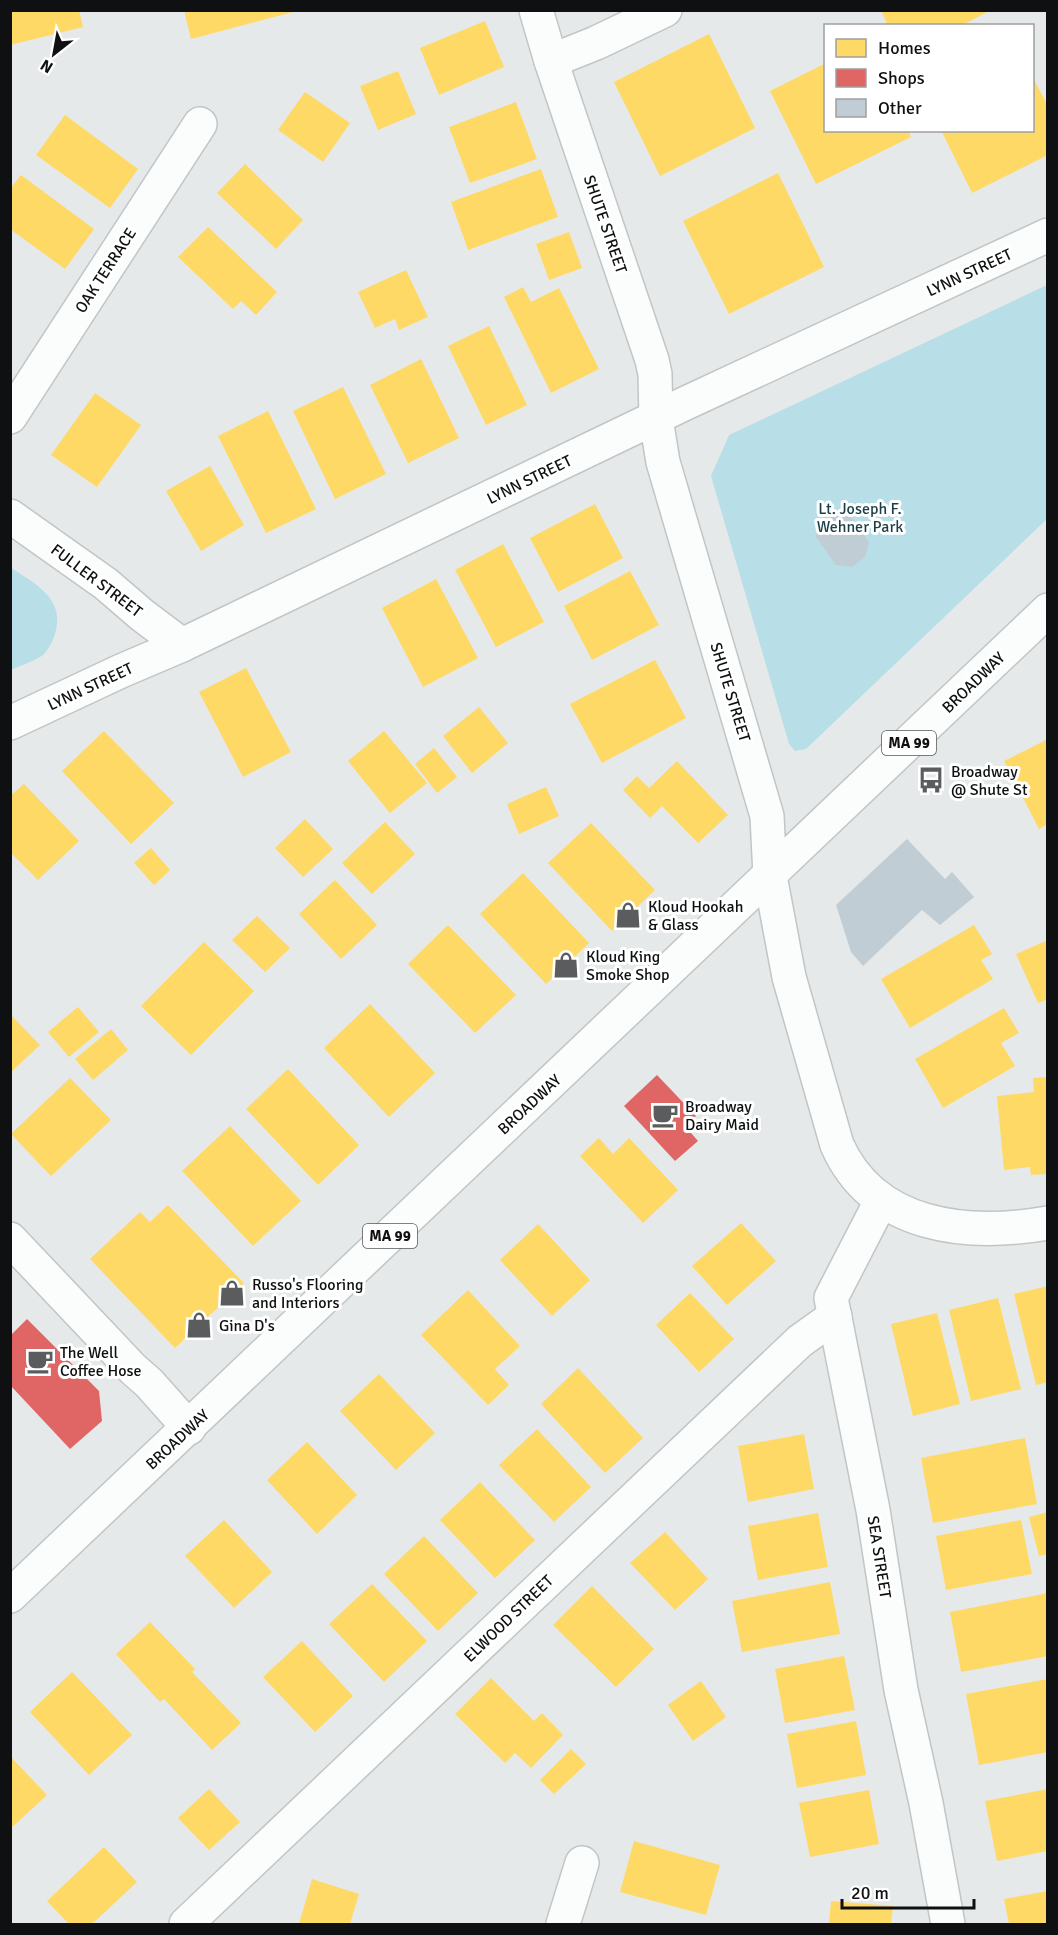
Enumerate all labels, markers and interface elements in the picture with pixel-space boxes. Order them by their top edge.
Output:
north arrow [24,24,84,84]
legend [824,24,1034,132]
text: Homes [878,37,931,59]
text: N [37,55,57,77]
text: Shops [878,67,925,89]
text: Other [878,97,922,119]
street label: SHUTE STREET [579,172,631,276]
street label: OAK TERRACE [71,224,141,317]
street label: LYNN STREET [924,244,1015,301]
street label: LYNN STREET [484,451,575,509]
park label: Lt. Joseph F. Wehner Park [817,499,903,537]
street label: FULLER STREET [47,540,146,622]
street label: SHUTE STREET [705,640,755,744]
street label: BROADWAY [938,648,1009,718]
street label: LYNN STREET [45,658,136,715]
road number: MA 99 [882,731,936,755]
place label: Broadway @ Shute St [951,762,1028,800]
bus stop icon: Broadway @ Shute St [916,765,946,795]
place label: Kloud Hookah & Glass [648,897,743,935]
shop icon: Kloud Hookah & Glass [613,900,643,930]
place label: Kloud King Smoke Shop [586,947,670,985]
shop icon: Kloud King Smoke Shop [551,950,581,980]
street label: BROADWAY [494,1070,566,1139]
place label: Broadway Dairy Maid [685,1097,759,1135]
cafe icon: Broadway Dairy Maid [650,1100,680,1130]
road number: MA 99 [363,1224,417,1248]
place label: Russo's Flooring and Interiors [252,1275,363,1313]
shop icon: Russo's Flooring and Interiors [217,1278,247,1308]
shop icon: Gina D's [184,1310,214,1340]
place label: Gina D's [219,1316,275,1336]
place label: The Well Coffee Hose [60,1343,142,1381]
cafe icon: The Well Coffee Hose [25,1346,55,1376]
street label: BROADWAY [142,1405,214,1474]
street label: SEA STREET [863,1515,895,1600]
street label: ELWOOD STREET [460,1571,558,1667]
scale bar [842,1872,974,1910]
text: 20 m [851,1882,889,1904]

